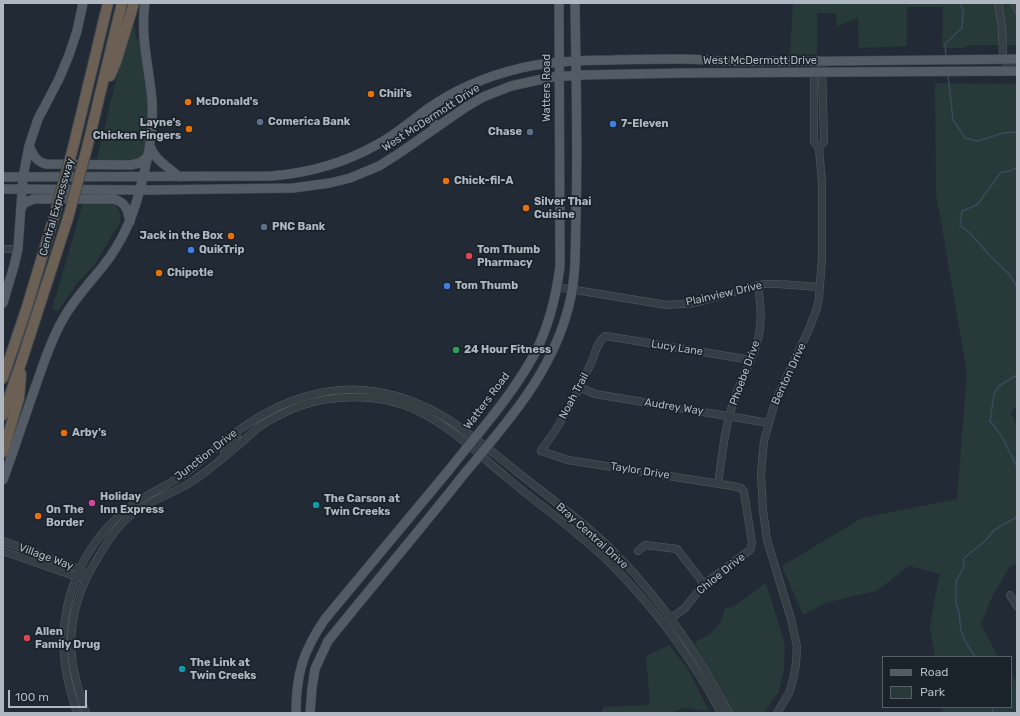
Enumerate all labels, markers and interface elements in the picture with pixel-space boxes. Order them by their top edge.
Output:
street label: Watters Road [540,54,554,122]
street label: West McDermott Drive [703,54,817,68]
street label: West McDermott Drive [380,81,482,155]
place label: Chili's [379,87,412,101]
marker: Chili's [366,89,376,99]
place label: McDonald's [196,95,258,109]
marker: McDonald's [183,97,193,107]
place label: Comerica Bank [268,115,350,129]
place label: Layne's Chicken Fingers [93,116,181,142]
marker: Comerica Bank [255,117,265,127]
place label: 7-Eleven [621,117,669,131]
marker: 7-Eleven [608,119,618,129]
marker: Layne's Chicken Fingers [184,124,194,134]
place label: Chase [488,125,522,139]
marker: Chase [525,127,535,137]
street label: Central Expressway [37,157,77,257]
place label: Chick-fil-A [454,174,513,188]
marker: Chick-fil-A [441,176,451,186]
place label: Silver Thai Cuisine [534,195,591,221]
marker: Silver Thai Cuisine [521,203,531,213]
place label: PNC Bank [272,220,325,234]
marker: PNC Bank [259,222,269,232]
place label: Jack in the Box [139,229,223,243]
marker: Jack in the Box [226,231,236,241]
place label: QuikTrip [199,243,244,257]
place label: Tom Thumb Pharmacy [477,243,540,269]
marker: QuikTrip [186,245,196,255]
marker: Tom Thumb Pharmacy [464,251,474,261]
place label: Chipotle [167,266,213,280]
marker: Chipotle [154,268,164,278]
place label: Tom Thumb [455,279,518,293]
street label: Plainview Drive [685,279,763,309]
marker: Tom Thumb [442,281,452,291]
street label: Lucy Lane [650,337,704,359]
street label: Phoebe Drive [727,339,763,407]
street label: Benton Drive [769,341,809,407]
place label: 24 Hour Fitness [464,343,551,357]
marker: 24 Hour Fitness [451,345,461,355]
street label: Watters Road [461,370,513,432]
street label: Noah Trail [556,371,592,421]
street label: Audrey Way [643,396,705,418]
place label: Arby's [72,426,107,440]
street label: Junction Drive [172,427,240,483]
marker: Arby's [59,428,69,438]
street label: Taylor Drive [609,460,671,482]
place label: Holiday Inn Express [100,490,164,516]
place label: The Carson at Twin Creeks [324,492,400,518]
marker: Holiday Inn Express [87,498,97,508]
marker: The Carson at Twin Creeks [311,500,321,510]
street label: Bray Central Drive [553,500,631,572]
place label: On The Border [46,503,84,529]
marker: On The Border [33,511,43,521]
street label: Village Way [17,541,75,573]
street label: Chloe Drive [694,551,748,597]
place label: Allen Family Drug [35,625,100,651]
marker: Allen Family Drug [22,633,32,643]
place label: The Link at Twin Creeks [190,656,256,682]
legend [882,656,1012,708]
marker: The Link at Twin Creeks [177,664,187,674]
text: Road [920,665,948,679]
scale bar [10,682,89,708]
text: Park [920,685,945,699]
text: 100 m [15,690,49,704]

